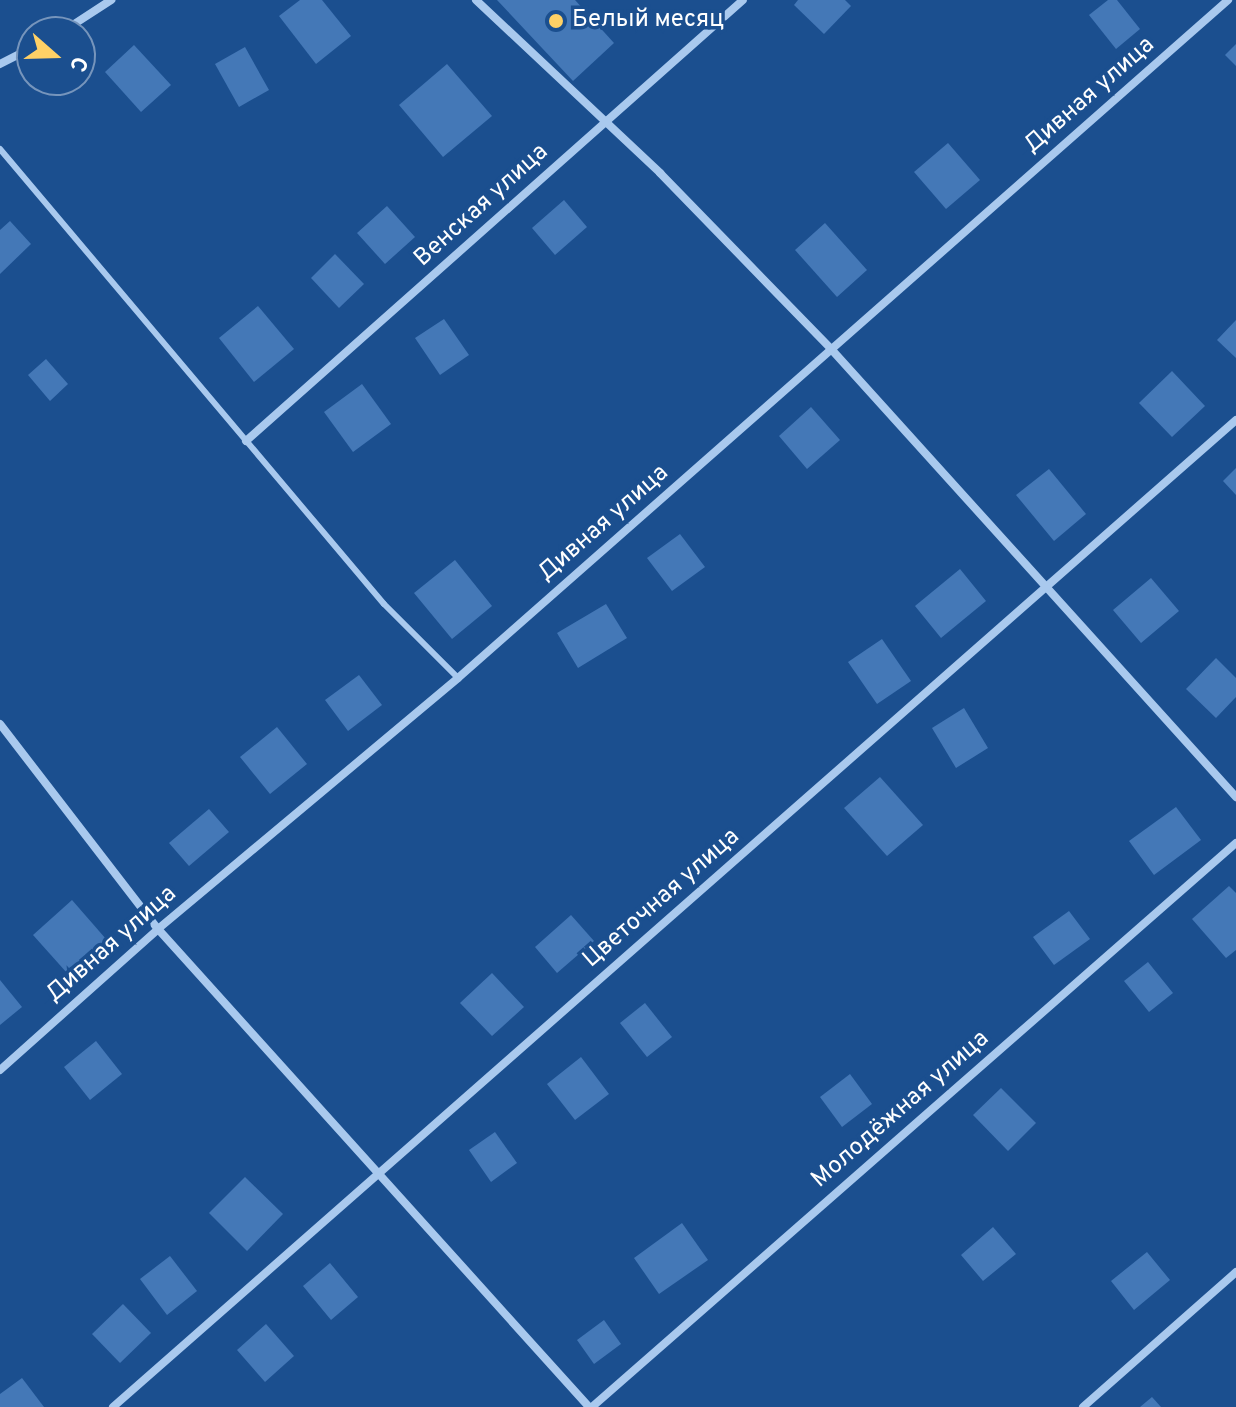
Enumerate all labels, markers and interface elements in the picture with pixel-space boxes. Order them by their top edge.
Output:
place label: Белый месяц [572,7,724,35]
marker: Белый месяц [547,12,565,30]
north arrow [16,16,96,96]
street label: Дивная улица [1019,31,1161,161]
text: С [62,52,92,75]
street label: Венская улица [409,138,555,274]
street label: Дивная улица [533,459,675,589]
street label: Цветочная улица [578,823,746,975]
street label: Дивная улица [41,880,183,1010]
street label: Молодёжная улица [806,1025,996,1195]

